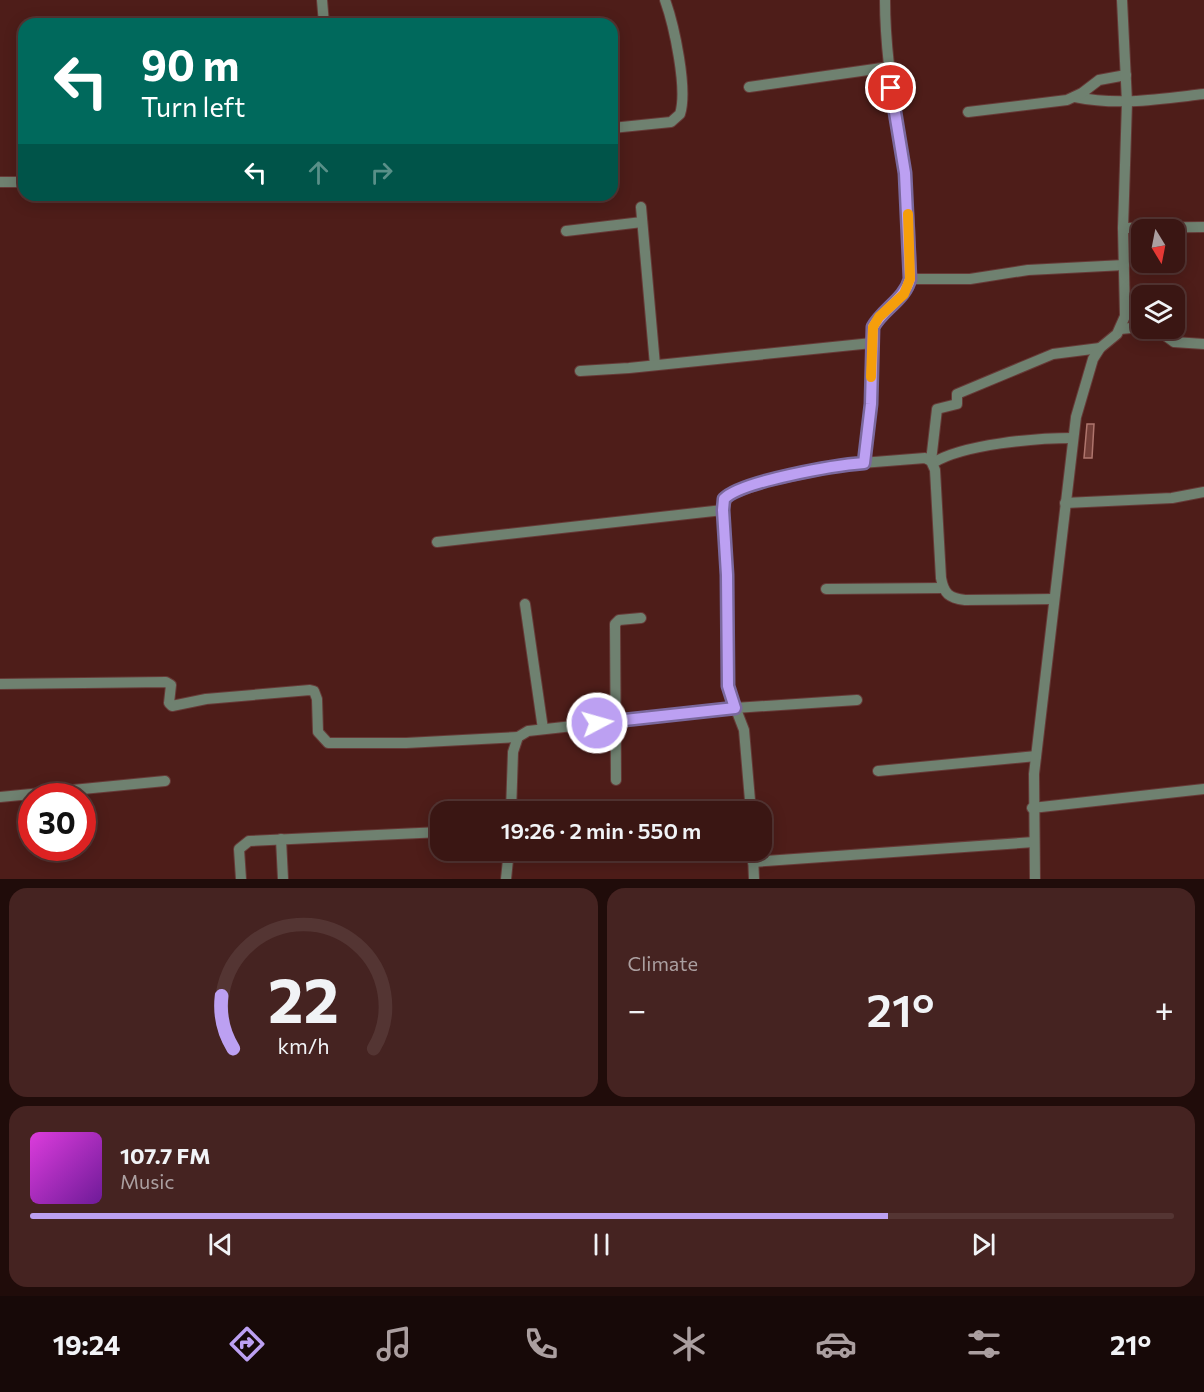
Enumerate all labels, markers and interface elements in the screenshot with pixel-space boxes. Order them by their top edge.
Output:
text: 90 m [141,38,240,90]
icon: left [42,42,120,120]
pin [865,62,916,113]
icon: arrive [874,71,907,104]
text: Turn left [141,90,245,123]
icon: left [239,156,272,189]
icon: ahead [302,156,335,189]
icon: right [365,156,398,189]
north arrow [1131,219,1185,273]
map controls [1131,219,1185,339]
button: layers [1131,285,1185,339]
position arrow [565,691,629,755]
speed limit sign: 30 [18,783,96,861]
text: 19:26 · 2 min · 550 m [501,817,701,844]
text: Climate [628,951,698,975]
text: 22 [268,960,339,1036]
text: 21° [867,981,934,1036]
text: − [628,988,646,1029]
text: + [1155,988,1174,1029]
text: km/h [277,1033,329,1059]
text: 107.7 FM [120,1142,211,1169]
text: Music [120,1169,174,1193]
icon: previous [204,1228,237,1261]
icon: pause [585,1228,618,1261]
icon: next [967,1228,1000,1261]
icon: directions [226,1323,268,1365]
icon: music [373,1323,415,1365]
icon: phone [520,1323,562,1365]
icon: climate [668,1323,710,1365]
icon: car [815,1323,857,1365]
icon: filters [963,1323,1005,1365]
text: 19:24 [53,1328,120,1361]
text: 21° [1110,1328,1151,1361]

